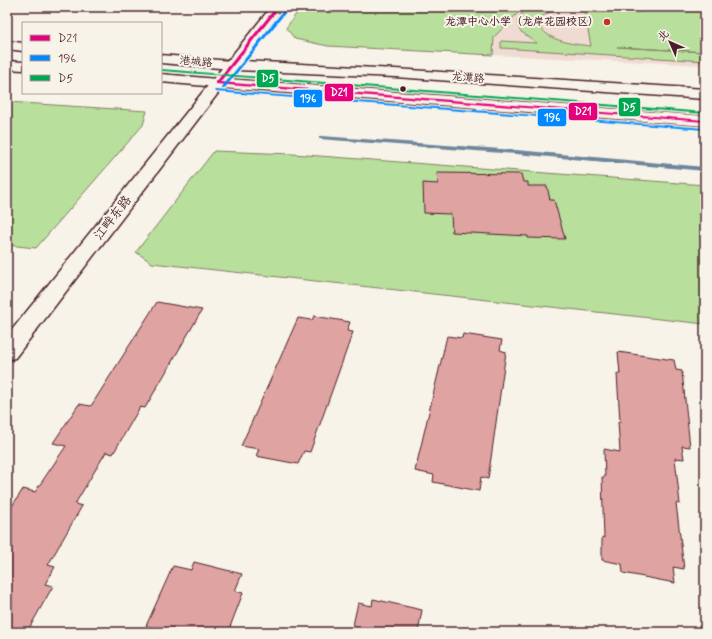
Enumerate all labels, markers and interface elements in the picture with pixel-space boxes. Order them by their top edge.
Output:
place label: 龙潭中心小学（龙岸花园校区） [445,15,599,29]
marker: 龙潭中心小学（龙岸花园校区） [602,17,612,27]
legend [22,22,162,94]
north arrow [650,22,690,62]
text: 北 [655,27,672,44]
text: D21 [58,31,77,47]
text: 196 [58,51,77,67]
street label: 港城路 [179,54,213,70]
line badge: D5 [256,69,279,88]
street label: 龙潭路 [451,70,485,86]
text: D5 [58,71,73,87]
text: D5 [261,72,275,86]
line badge: D21 [324,83,354,102]
unlabelled marker [398,84,408,94]
text: D21 [330,86,348,100]
line badge: 196 [293,89,323,108]
text: 196 [300,92,316,106]
line badge: D5 [618,97,641,117]
text: D5 [622,101,636,115]
line badge: D21 [568,102,598,121]
text: D21 [574,105,592,119]
line badge: 196 [537,108,567,127]
text: 196 [544,111,560,125]
street label: 江畔东路 [90,192,136,244]

